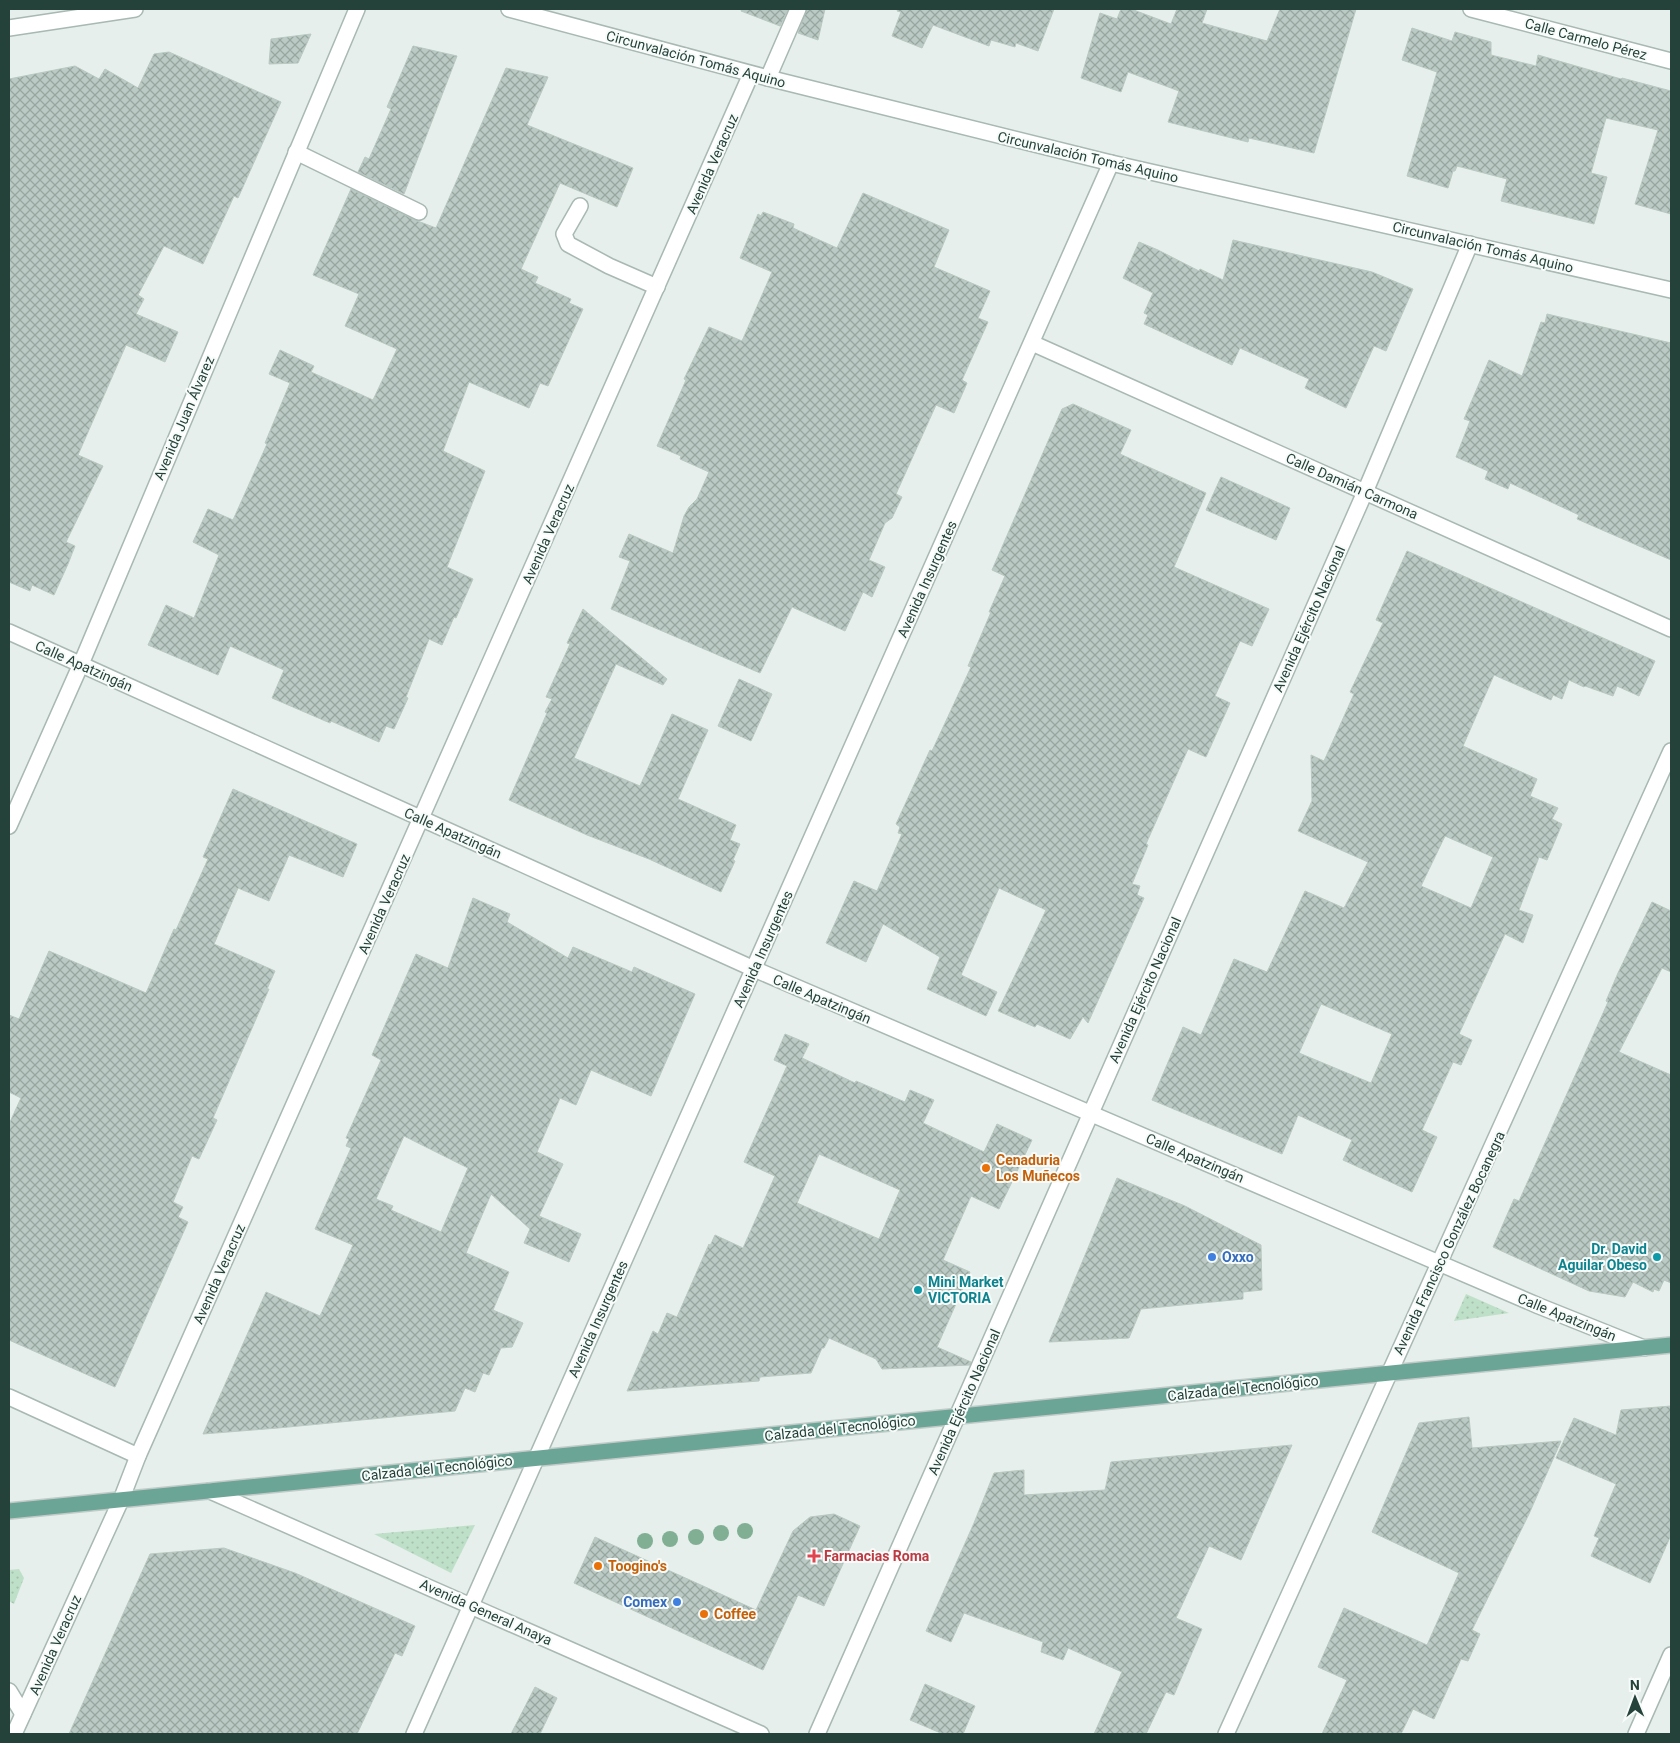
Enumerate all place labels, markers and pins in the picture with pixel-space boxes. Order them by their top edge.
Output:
place label: Cenaduria Los Muñecos [996,1152,1080,1184]
marker: Cenaduria Los Muñecos [980,1162,992,1174]
place label: Dr. David Aguilar Obeso [1558,1241,1647,1273]
place label: Oxxo [1222,1249,1254,1265]
marker: Oxxo [1206,1251,1218,1263]
marker: Dr. David Aguilar Obeso [1651,1251,1663,1263]
place label: Mini Market VICTORIA [928,1274,1004,1306]
marker: Mini Market VICTORIA [912,1284,924,1296]
place label: Farmacias Roma [824,1548,930,1564]
marker: Farmacias Roma [808,1550,820,1562]
place label: Toogino's [608,1558,667,1574]
marker: Toogino's [592,1560,604,1572]
place label: Comex [623,1594,668,1610]
marker: Comex [671,1596,683,1608]
place label: Coffee [714,1606,756,1622]
marker: Coffee [698,1608,710,1620]

